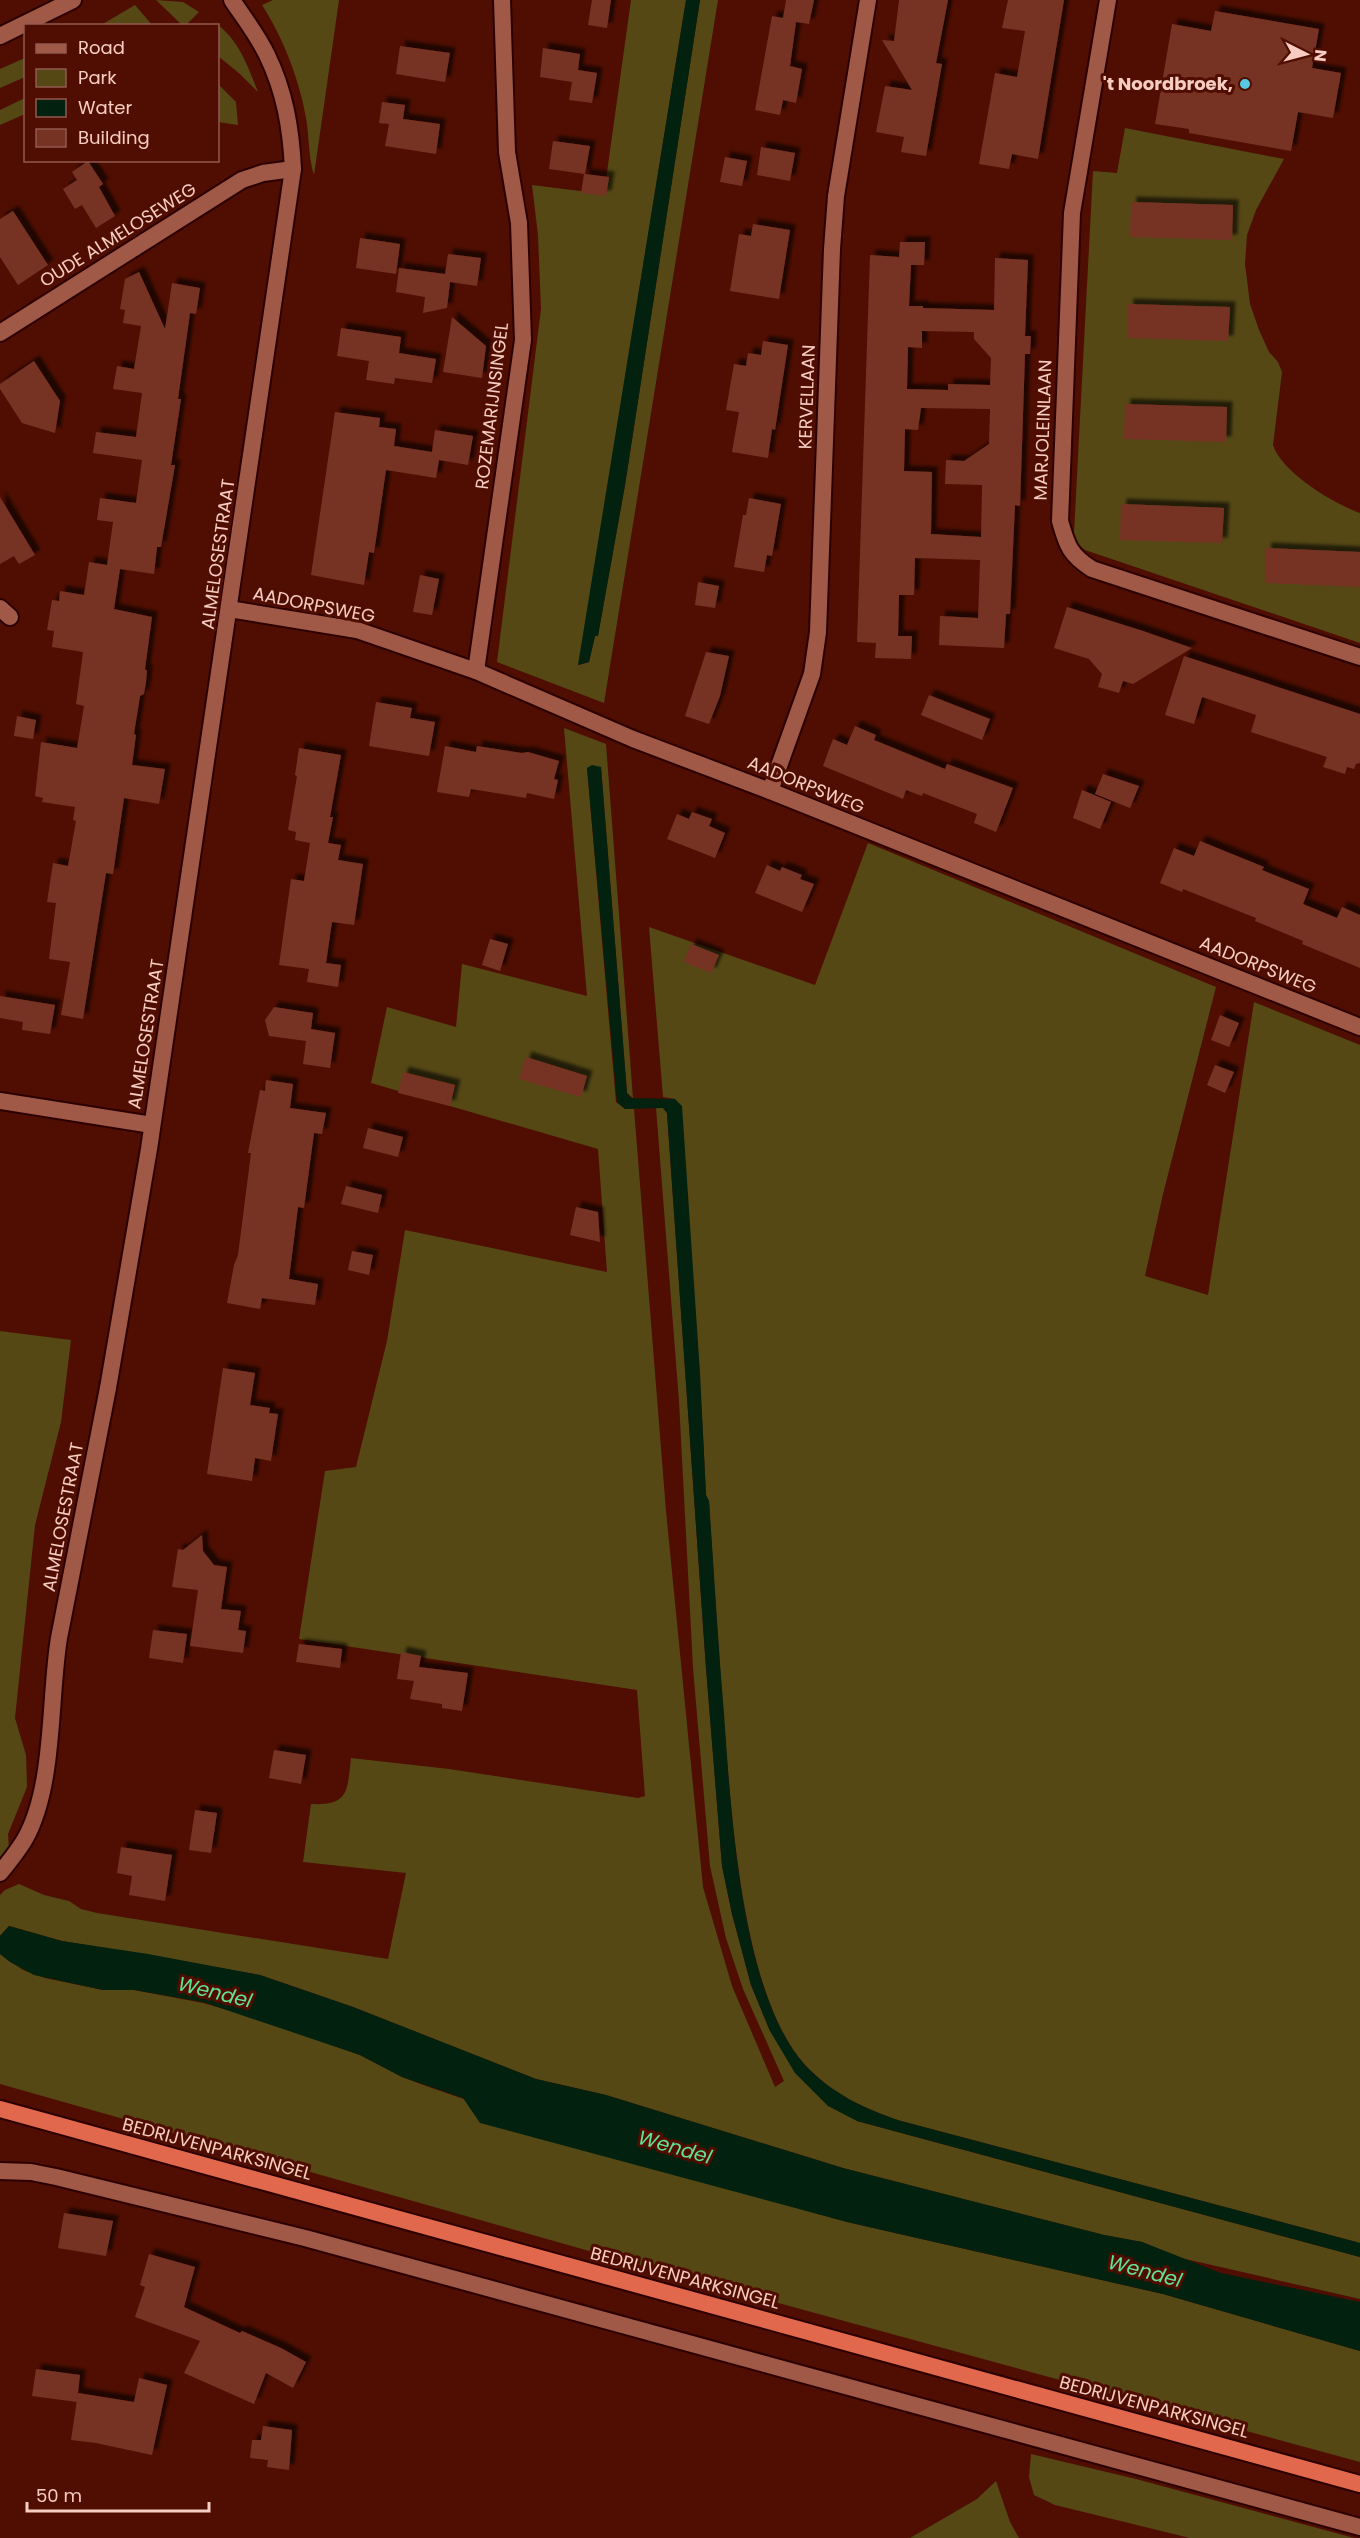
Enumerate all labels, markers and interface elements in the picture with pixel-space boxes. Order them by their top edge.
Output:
legend [24,24,219,162]
north arrow [1276,24,1336,84]
text: Road [78,35,125,60]
text: N [1308,48,1332,63]
text: Park [78,65,117,90]
place label: 't Noordbroek, [1103,71,1233,96]
marker: 't Noordbroek, [1238,77,1252,91]
text: Water [78,95,132,120]
text: Building [78,125,150,150]
street label: OUDE ALMELOSEWEG [35,176,201,293]
street label: ROZEMARIJNSINGEL [469,321,514,491]
street label: KERVELLAAN [792,344,821,450]
street label: MARJOLEINLAAN [1028,359,1057,501]
street label: ALMELOSESTRAAT [195,477,240,631]
street label: AADORPSWEG [251,580,377,629]
street label: AADORPSWEG [744,750,868,819]
street label: AADORPSWEG [1196,930,1320,999]
street label: ALMELOSESTRAAT [121,957,170,1111]
street label: ALMELOSESTRAAT [36,1440,89,1594]
water label: Wendel [175,1969,255,2015]
street label: BEDRIJVENPARKSINGEL [120,2111,315,2186]
water label: Wendel [635,2123,715,2171]
street label: BEDRIJVENPARKSINGEL [588,2240,783,2315]
water label: Wendel [1105,2248,1185,2294]
street label: BEDRIJVENPARKSINGEL [1057,2369,1252,2444]
scale bar [27,2475,208,2513]
text: 50 m [36,2483,82,2508]

